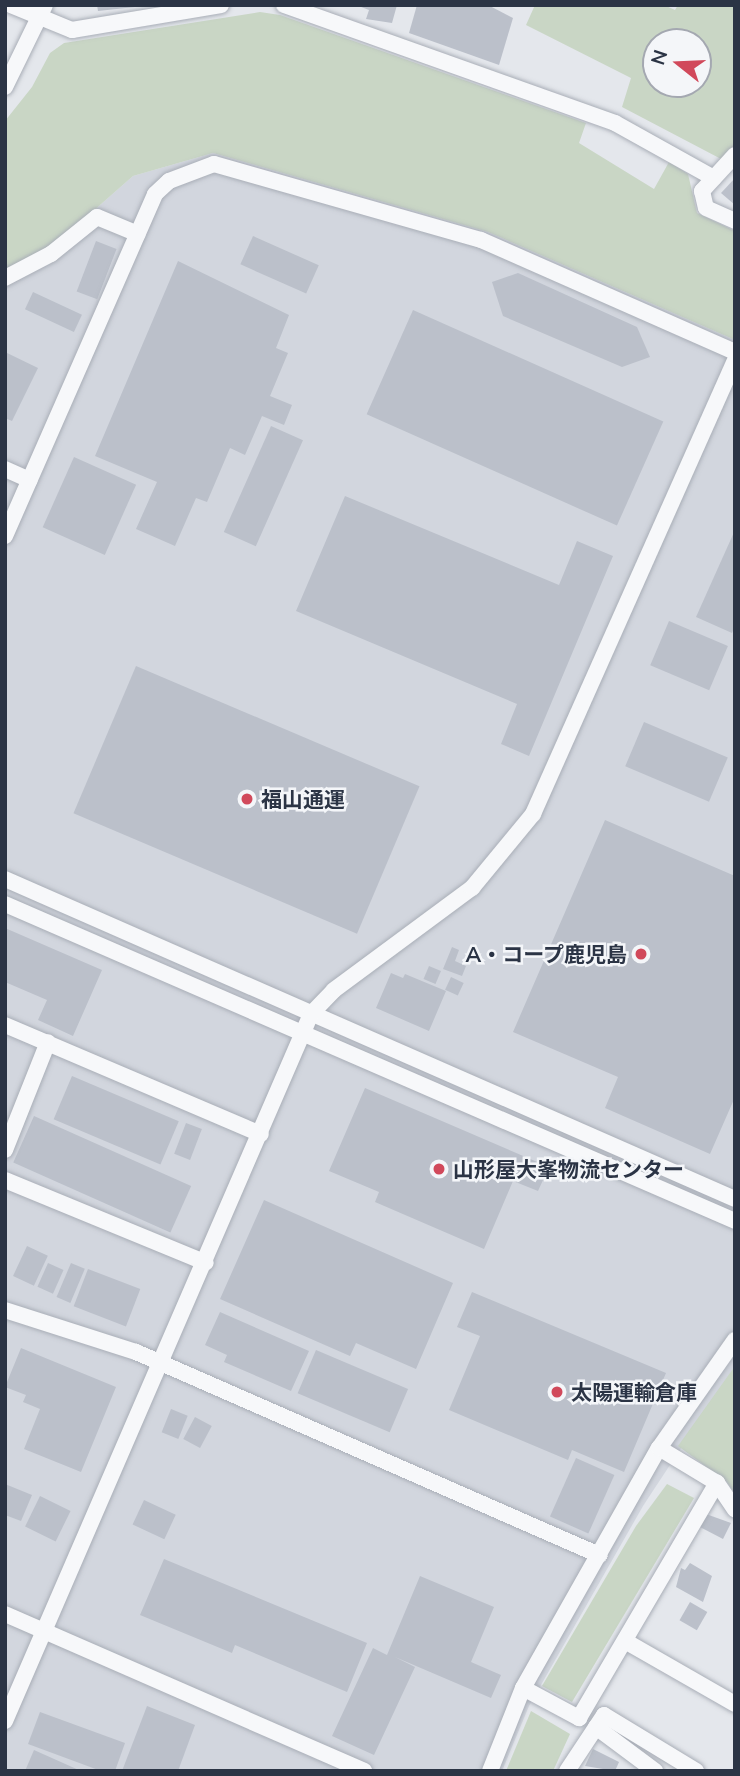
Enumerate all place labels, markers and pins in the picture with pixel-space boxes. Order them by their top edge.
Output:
place label: 福山通運 [261,786,345,812]
marker: 福山通運 [239,791,255,807]
place label: A・コープ鹿児島 [464,941,627,967]
marker: A・コープ鹿児島 [633,946,649,962]
place label: 山形屋大峯物流センター [453,1156,684,1182]
marker: 山形屋大峯物流センター [431,1161,447,1177]
place label: 太陽運輸倉庫 [571,1379,697,1405]
marker: 太陽運輸倉庫 [549,1384,565,1400]

